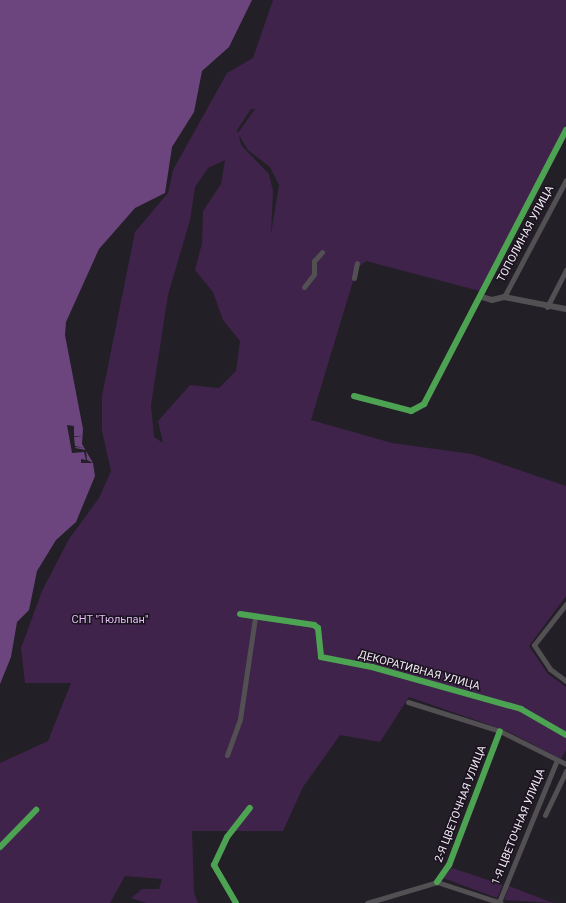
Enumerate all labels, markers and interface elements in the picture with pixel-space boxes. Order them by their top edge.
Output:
street label: ТОПОЛИНАЯ УЛИЦА [495,184,557,284]
park label: СНТ "Тюльпан" [71,613,149,627]
street label: ДЕКОРАТИВНАЯ УЛИЦА [357,648,481,694]
street label: 2-Я ЦВЕТОЧНАЯ УЛИЦА [433,744,489,864]
street label: 1-Я ЦВЕТОЧНАЯ УЛИЦА [490,767,548,887]

